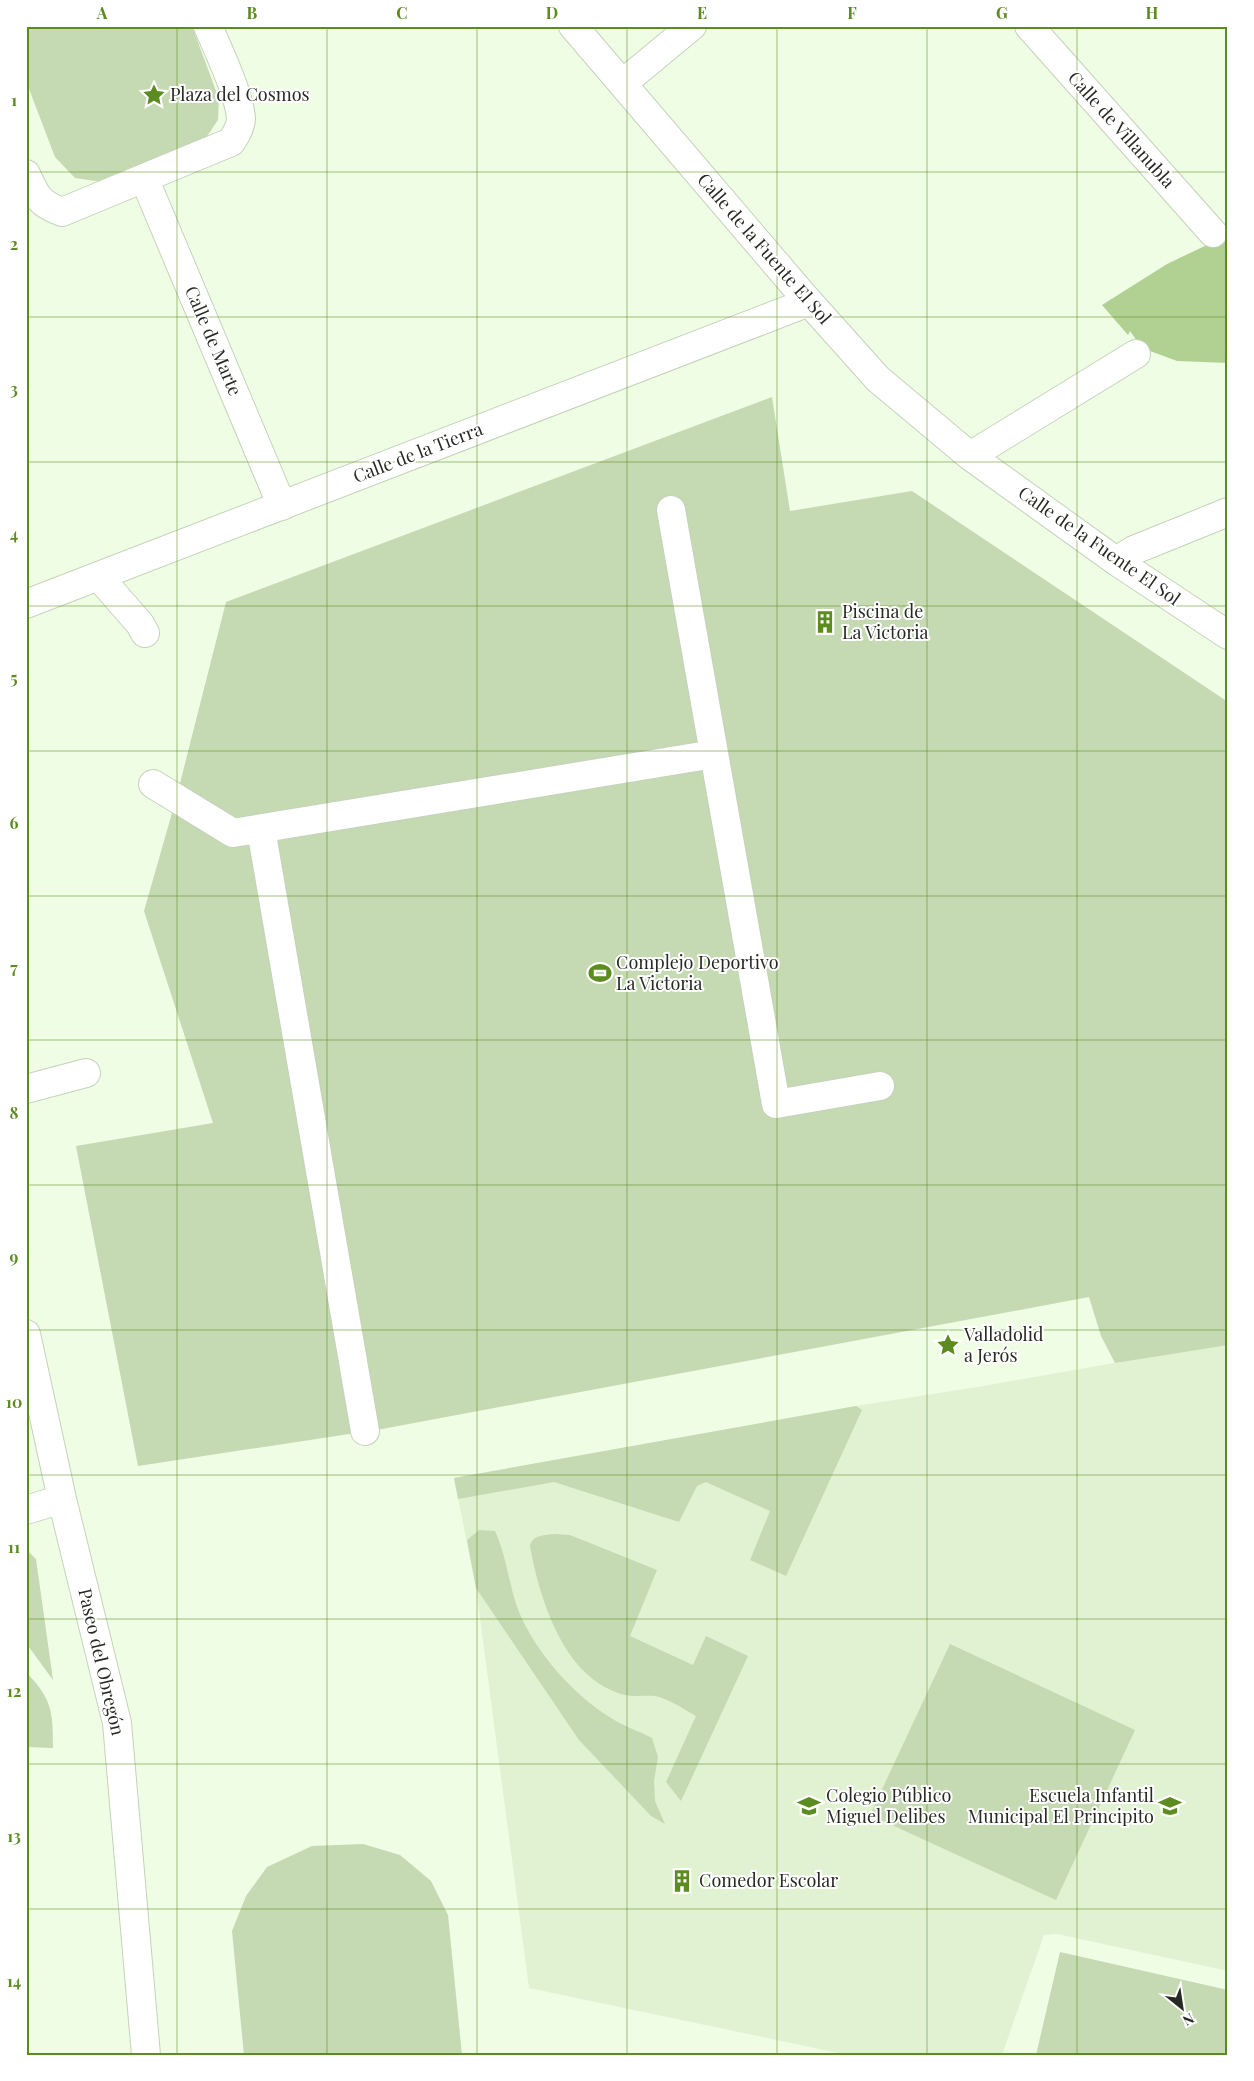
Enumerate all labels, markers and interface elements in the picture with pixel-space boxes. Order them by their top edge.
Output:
text: A [96,2,108,23]
text: B [247,2,258,23]
text: C [396,2,408,23]
text: D [546,2,558,23]
text: E [697,2,707,23]
text: F [847,2,857,23]
text: G [996,2,1008,23]
text: H [1146,2,1159,23]
street label: Calle de Villanubla [1063,66,1181,193]
place icon: Plaza del Cosmos [141,82,167,108]
place label: Plaza del Cosmos [170,82,310,106]
text: 1 [11,89,17,110]
street label: Calle de la Fuente El Sol [693,168,837,329]
text: 2 [10,233,18,254]
street label: Calle de Marte [180,282,248,399]
text: 3 [10,378,18,399]
street label: Calle de la Tierra [349,416,486,488]
street label: Calle de la Fuente El Sol [1014,480,1185,610]
text: 4 [10,523,18,544]
place label: Piscina de La Victoria [842,599,929,644]
building icon: Piscina de La Victoria [812,609,838,635]
text: 5 [10,667,18,688]
text: 6 [10,812,19,833]
place label: Complejo Deportivo La Victoria [616,950,779,995]
text: 7 [10,957,18,978]
sports icon: Complejo Deportivo La Victoria [587,960,613,986]
text: 8 [10,1102,19,1123]
text: 9 [10,1246,19,1267]
place label: Valladolid a Jerós [963,1322,1044,1367]
place icon: Valladolid a Jerós [935,1332,961,1358]
text: 10 [6,1391,22,1412]
text: 11 [8,1536,20,1557]
street label: Paseo del Obregón [73,1586,131,1738]
text: 12 [7,1680,21,1701]
place label: Colegio Público Miguel Delibes [826,1783,951,1828]
place label: Escuela Infantil Municipal El Principito [968,1783,1154,1828]
school or university icon: Colegio Público Miguel Delibes [796,1793,822,1819]
school or university icon: Escuela Infantil Municipal El Principito [1157,1793,1183,1819]
text: 13 [7,1825,21,1846]
building icon: Comedor Escolar [669,1868,695,1894]
place label: Comedor Escolar [699,1868,838,1892]
text: 14 [7,1970,21,1991]
north arrow [1156,1984,1206,2034]
text: N [1180,2009,1198,2030]

